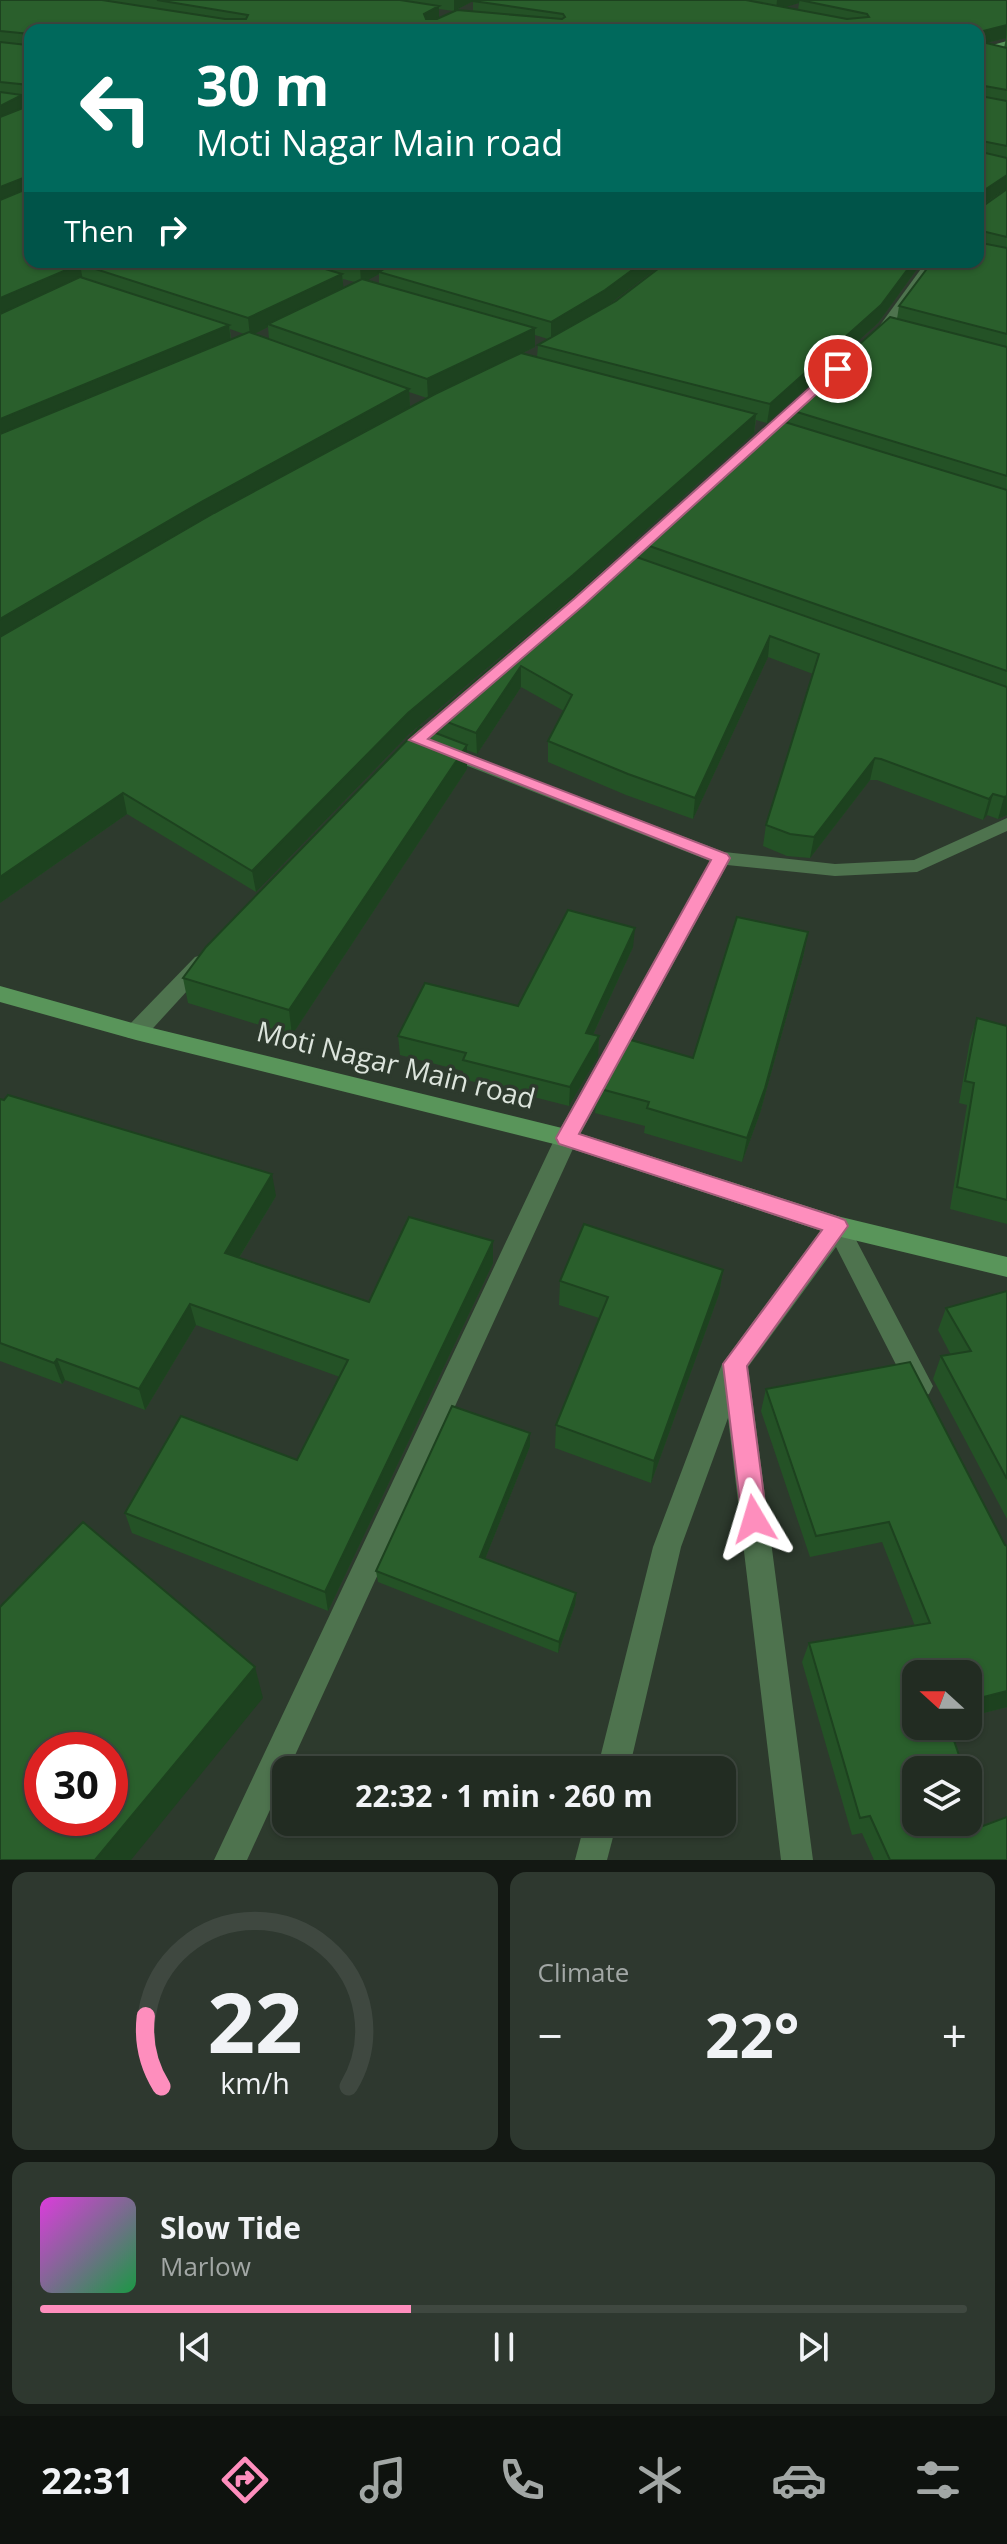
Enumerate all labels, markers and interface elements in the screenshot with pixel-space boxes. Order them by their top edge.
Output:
text: 30 m [196,46,330,122]
icon: left [64,56,168,160]
text: Moti Nagar Main road [196,118,563,167]
icon: right [150,208,194,252]
text: Then [64,210,134,251]
pin [804,335,872,403]
icon: arrive [816,347,860,391]
street label: Moti Nagar Main road [253,1011,539,1117]
position arrow [712,1477,796,1561]
north arrow [902,1660,982,1740]
map controls [902,1660,982,1836]
speed limit sign: 30 [24,1732,128,1836]
button: layers [902,1756,982,1836]
text: 22:32 · 1 min · 260 m [355,1775,653,1816]
text: Climate [538,1954,629,1990]
text: 22 [207,1964,302,2077]
text: 22° [705,1994,799,2076]
text: − [538,2005,563,2065]
text: + [942,2005,967,2065]
text: km/h [220,2063,289,2102]
text: Slow Tide [160,2207,301,2248]
text: Marlow [160,2248,251,2284]
icon: previous [173,2325,217,2369]
icon: pause [482,2325,526,2369]
icon: next [791,2325,835,2369]
icon: directions [217,2452,273,2508]
icon: music [355,2452,411,2508]
icon: phone [494,2452,550,2508]
icon: climate [632,2452,688,2508]
icon: car [771,2452,827,2508]
icon: filters [910,2452,966,2508]
text: 22:31 [41,2456,134,2505]

